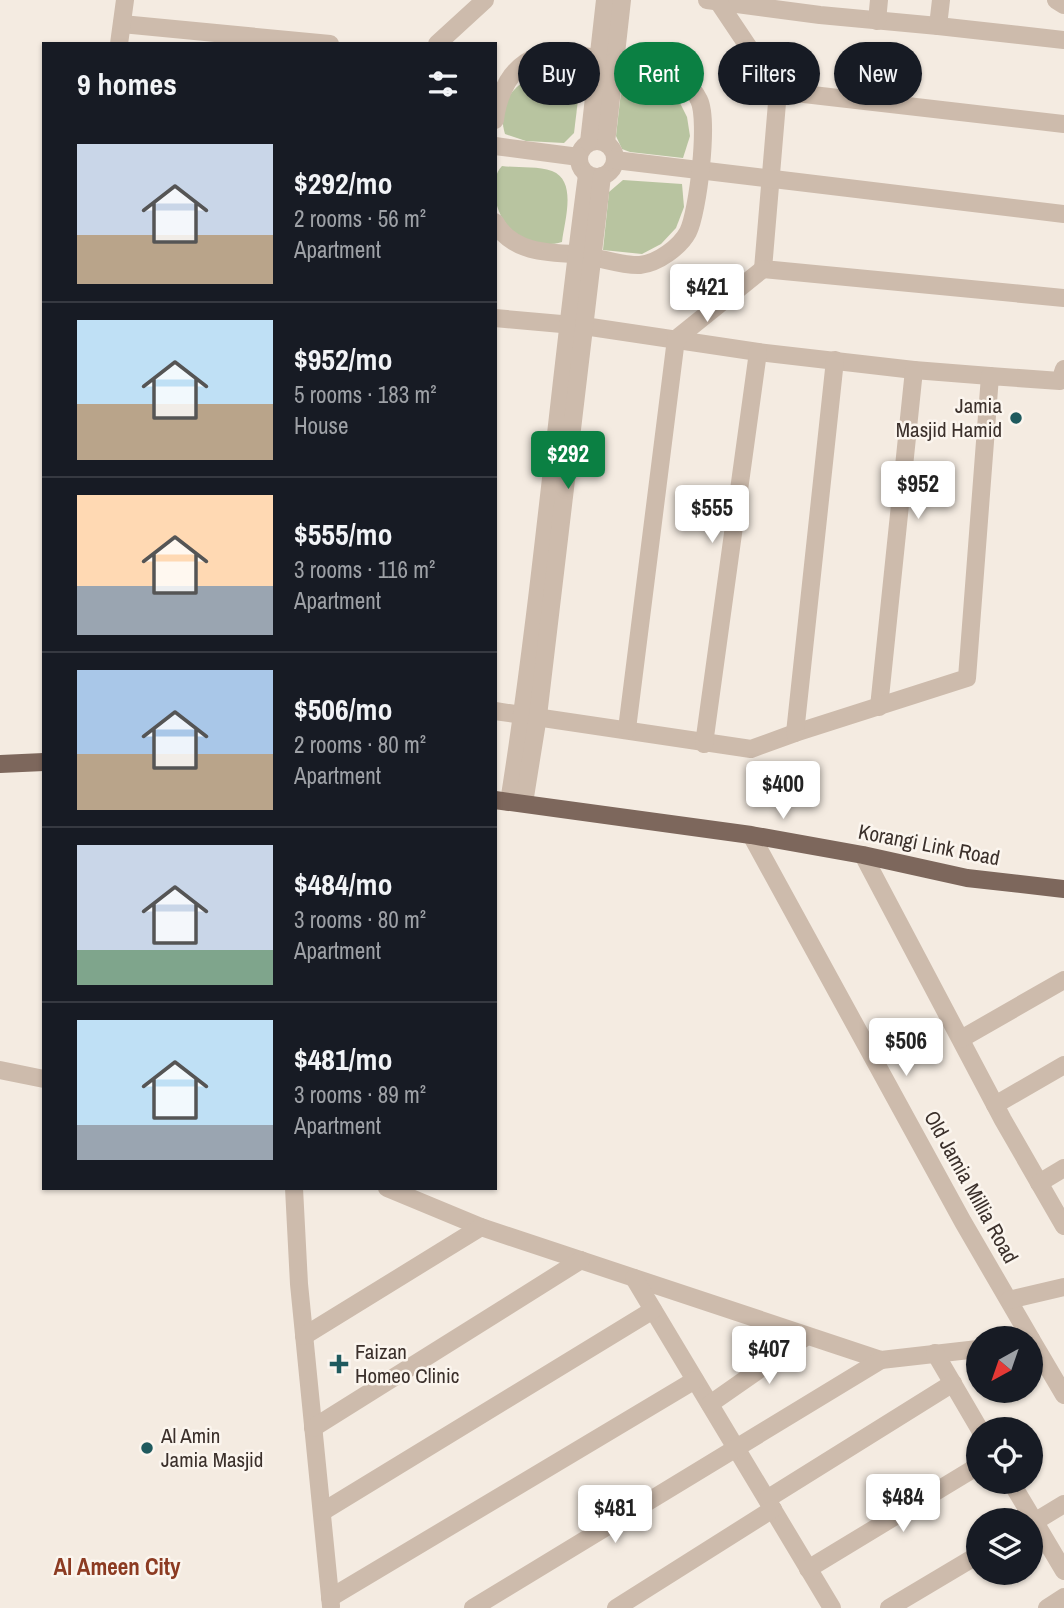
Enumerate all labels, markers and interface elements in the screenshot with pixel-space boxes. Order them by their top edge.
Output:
chip: Buy [518,42,600,105]
chip: Rent [614,42,704,105]
chip: Filters [718,42,820,105]
chip: New [834,42,922,105]
text: 9 homes [77,64,177,104]
icon: filters [424,65,462,103]
text: $292/mo [294,163,392,203]
icon: home [133,172,217,256]
text: 2 rooms · 56 m² [294,203,426,234]
text: Apartment [294,234,381,265]
pin: $421 [666,264,748,324]
text: $421 [686,271,728,302]
text: $952/mo [294,339,392,379]
icon: home [133,348,217,432]
text: 5 rooms · 183 m² [294,379,437,410]
place label: Jamia Masjid Hamid [896,391,1002,444]
text: House [294,410,349,441]
marker: Jamia Masjid Hamid [1008,410,1024,426]
pin: $292 [527,432,609,491]
text: $292 [547,438,589,469]
pin: $952 [877,462,959,521]
text: $952 [897,468,939,499]
pin: $555 [671,486,753,545]
text: $555 [691,492,733,523]
text: $555/mo [294,514,392,554]
icon: home [133,523,217,607]
text: 3 rooms · 116 m² [294,554,435,585]
text: Apartment [294,585,381,616]
text: $506/mo [294,689,392,729]
icon: home [133,698,217,782]
text: 2 rooms · 80 m² [294,729,426,760]
text: Apartment [294,760,381,791]
pin: $400 [742,762,824,821]
text: $400 [762,768,804,799]
street label: Korangi Link Road [856,817,1002,872]
text: $484/mo [294,864,392,904]
icon: home [133,873,217,957]
text: 3 rooms · 80 m² [294,904,426,935]
text: Apartment [294,935,381,966]
pin: $506 [865,1018,947,1078]
text: $506 [885,1025,927,1056]
text: $481/mo [294,1039,392,1079]
icon: home [133,1048,217,1132]
text: 3 rooms · 89 m² [294,1079,426,1110]
street label: Old Jamia Millia Road [917,1105,1025,1268]
text: Apartment [294,1110,381,1141]
pin: $407 [728,1326,810,1386]
north arrow [966,1326,1043,1404]
map controls [966,1326,1043,1585]
text: $407 [748,1333,790,1364]
place label: Faizan Homeo Clinic [355,1337,459,1390]
marker: Faizan Homeo Clinic [329,1354,349,1374]
button: locate [966,1417,1043,1494]
place label: Al Amin Jamia Masjid [160,1421,263,1474]
marker: Al Amin Jamia Masjid [139,1440,155,1456]
pin: $484 [862,1474,944,1534]
text: $484 [882,1481,924,1512]
pin: $481 [574,1486,656,1545]
text: $481 [594,1492,636,1523]
button: layers [966,1508,1043,1585]
district label: Al Ameen City [53,1551,181,1582]

